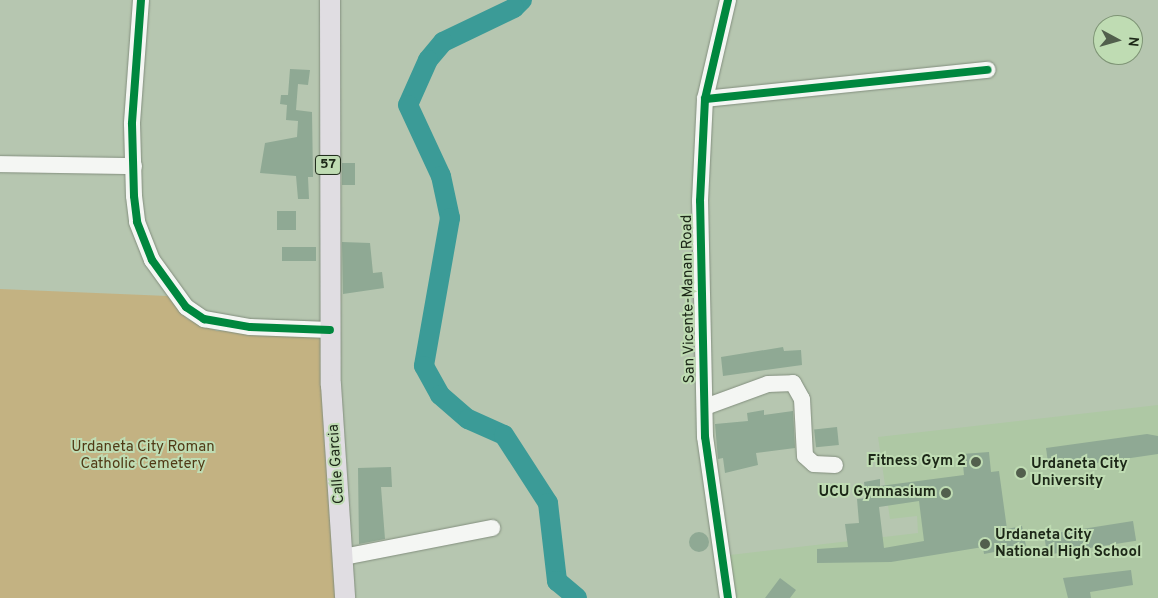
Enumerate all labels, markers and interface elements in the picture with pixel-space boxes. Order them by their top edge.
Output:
north arrow [1093,15,1143,65]
text: N [1123,36,1141,47]
road number: 57 [314,154,342,176]
street label: San Vicente-Manan Road [679,214,699,384]
street label: Calle Garcia [325,423,349,505]
park label: Urdaneta City Roman Catholic Cemetery [71,438,215,473]
place label: Fitness Gym 2 [868,453,966,471]
place label: Urdaneta City University [1031,455,1128,490]
marker: Fitness Gym 2 [970,456,982,468]
marker: Urdaneta City University [1015,467,1027,479]
place label: UCU Gymnasium [819,484,936,502]
marker: UCU Gymnasium [940,487,952,499]
place label: Urdaneta City National High School [995,526,1141,561]
marker: Urdaneta City National High School [979,538,991,550]

